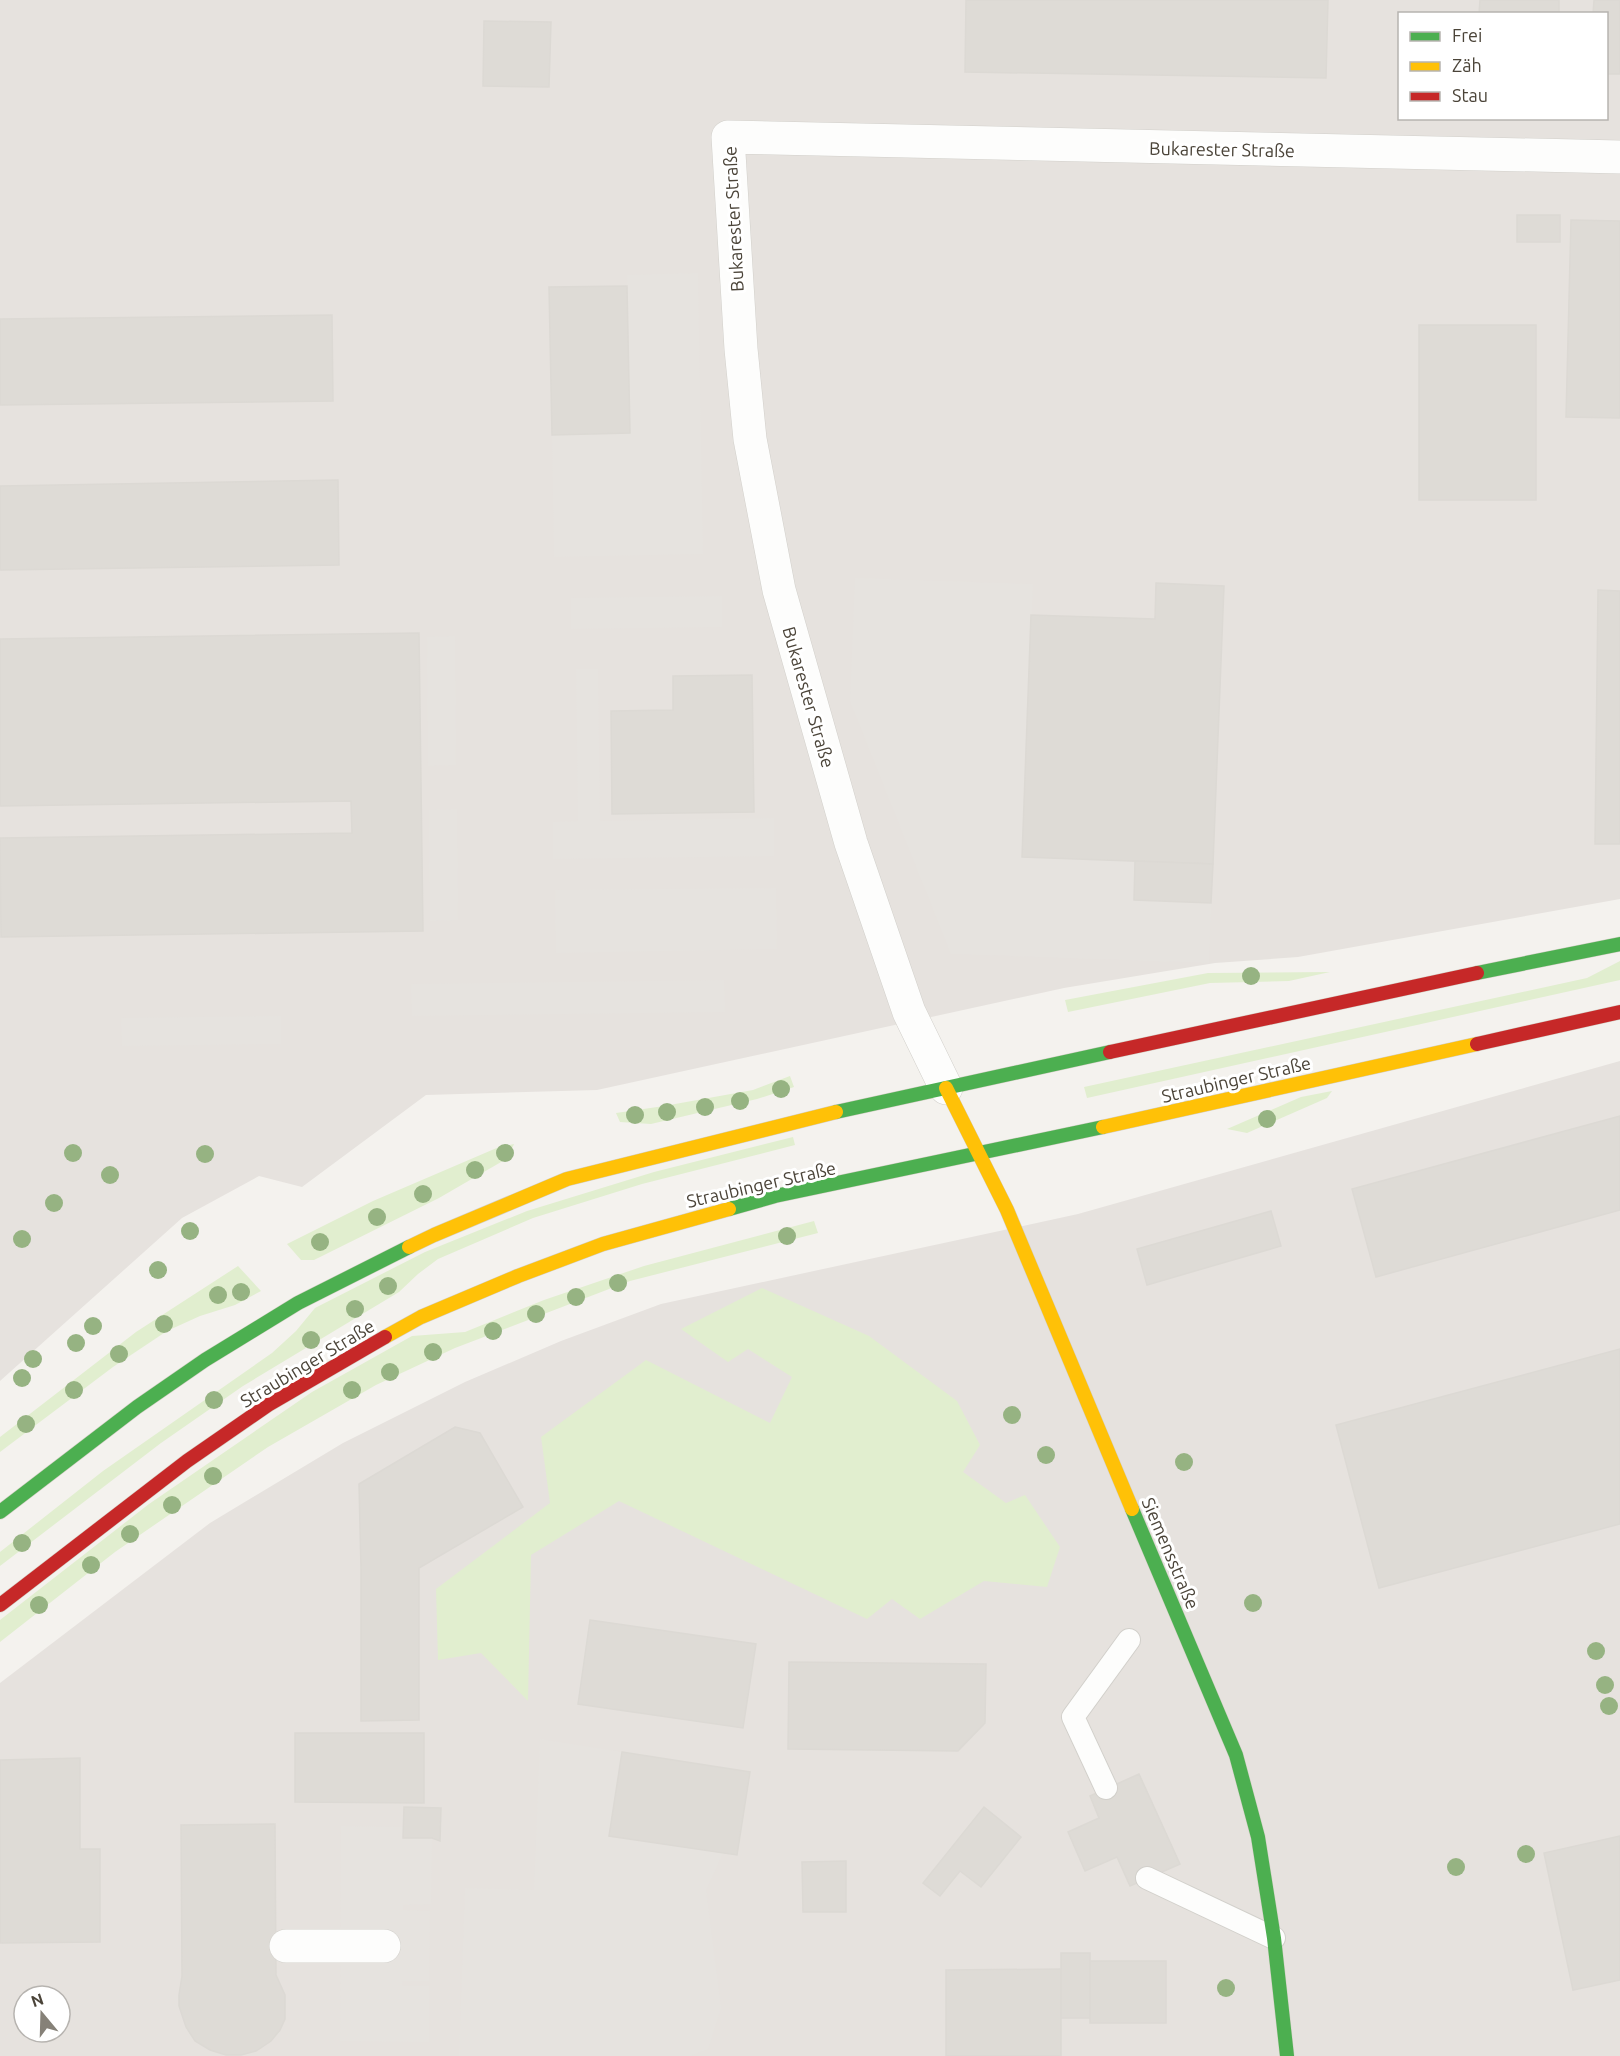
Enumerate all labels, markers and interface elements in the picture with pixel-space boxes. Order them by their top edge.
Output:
legend [1398,12,1608,120]
text: Frei [1452,25,1482,45]
text: Zäh [1452,55,1482,75]
text: Stau [1452,85,1488,105]
street label: Bukarester Straße [1149,138,1295,160]
street label: Bukarester Straße [719,146,747,292]
street label: Bukarester Straße [779,624,839,770]
street label: Straubinger Straße [1159,1052,1313,1106]
street label: Straubinger Straße [684,1157,838,1211]
street label: Straubinger Straße [236,1315,378,1411]
street label: Siemensstraße [1139,1494,1203,1612]
north arrow [12,1984,72,2044]
text: N [29,1989,46,2010]

